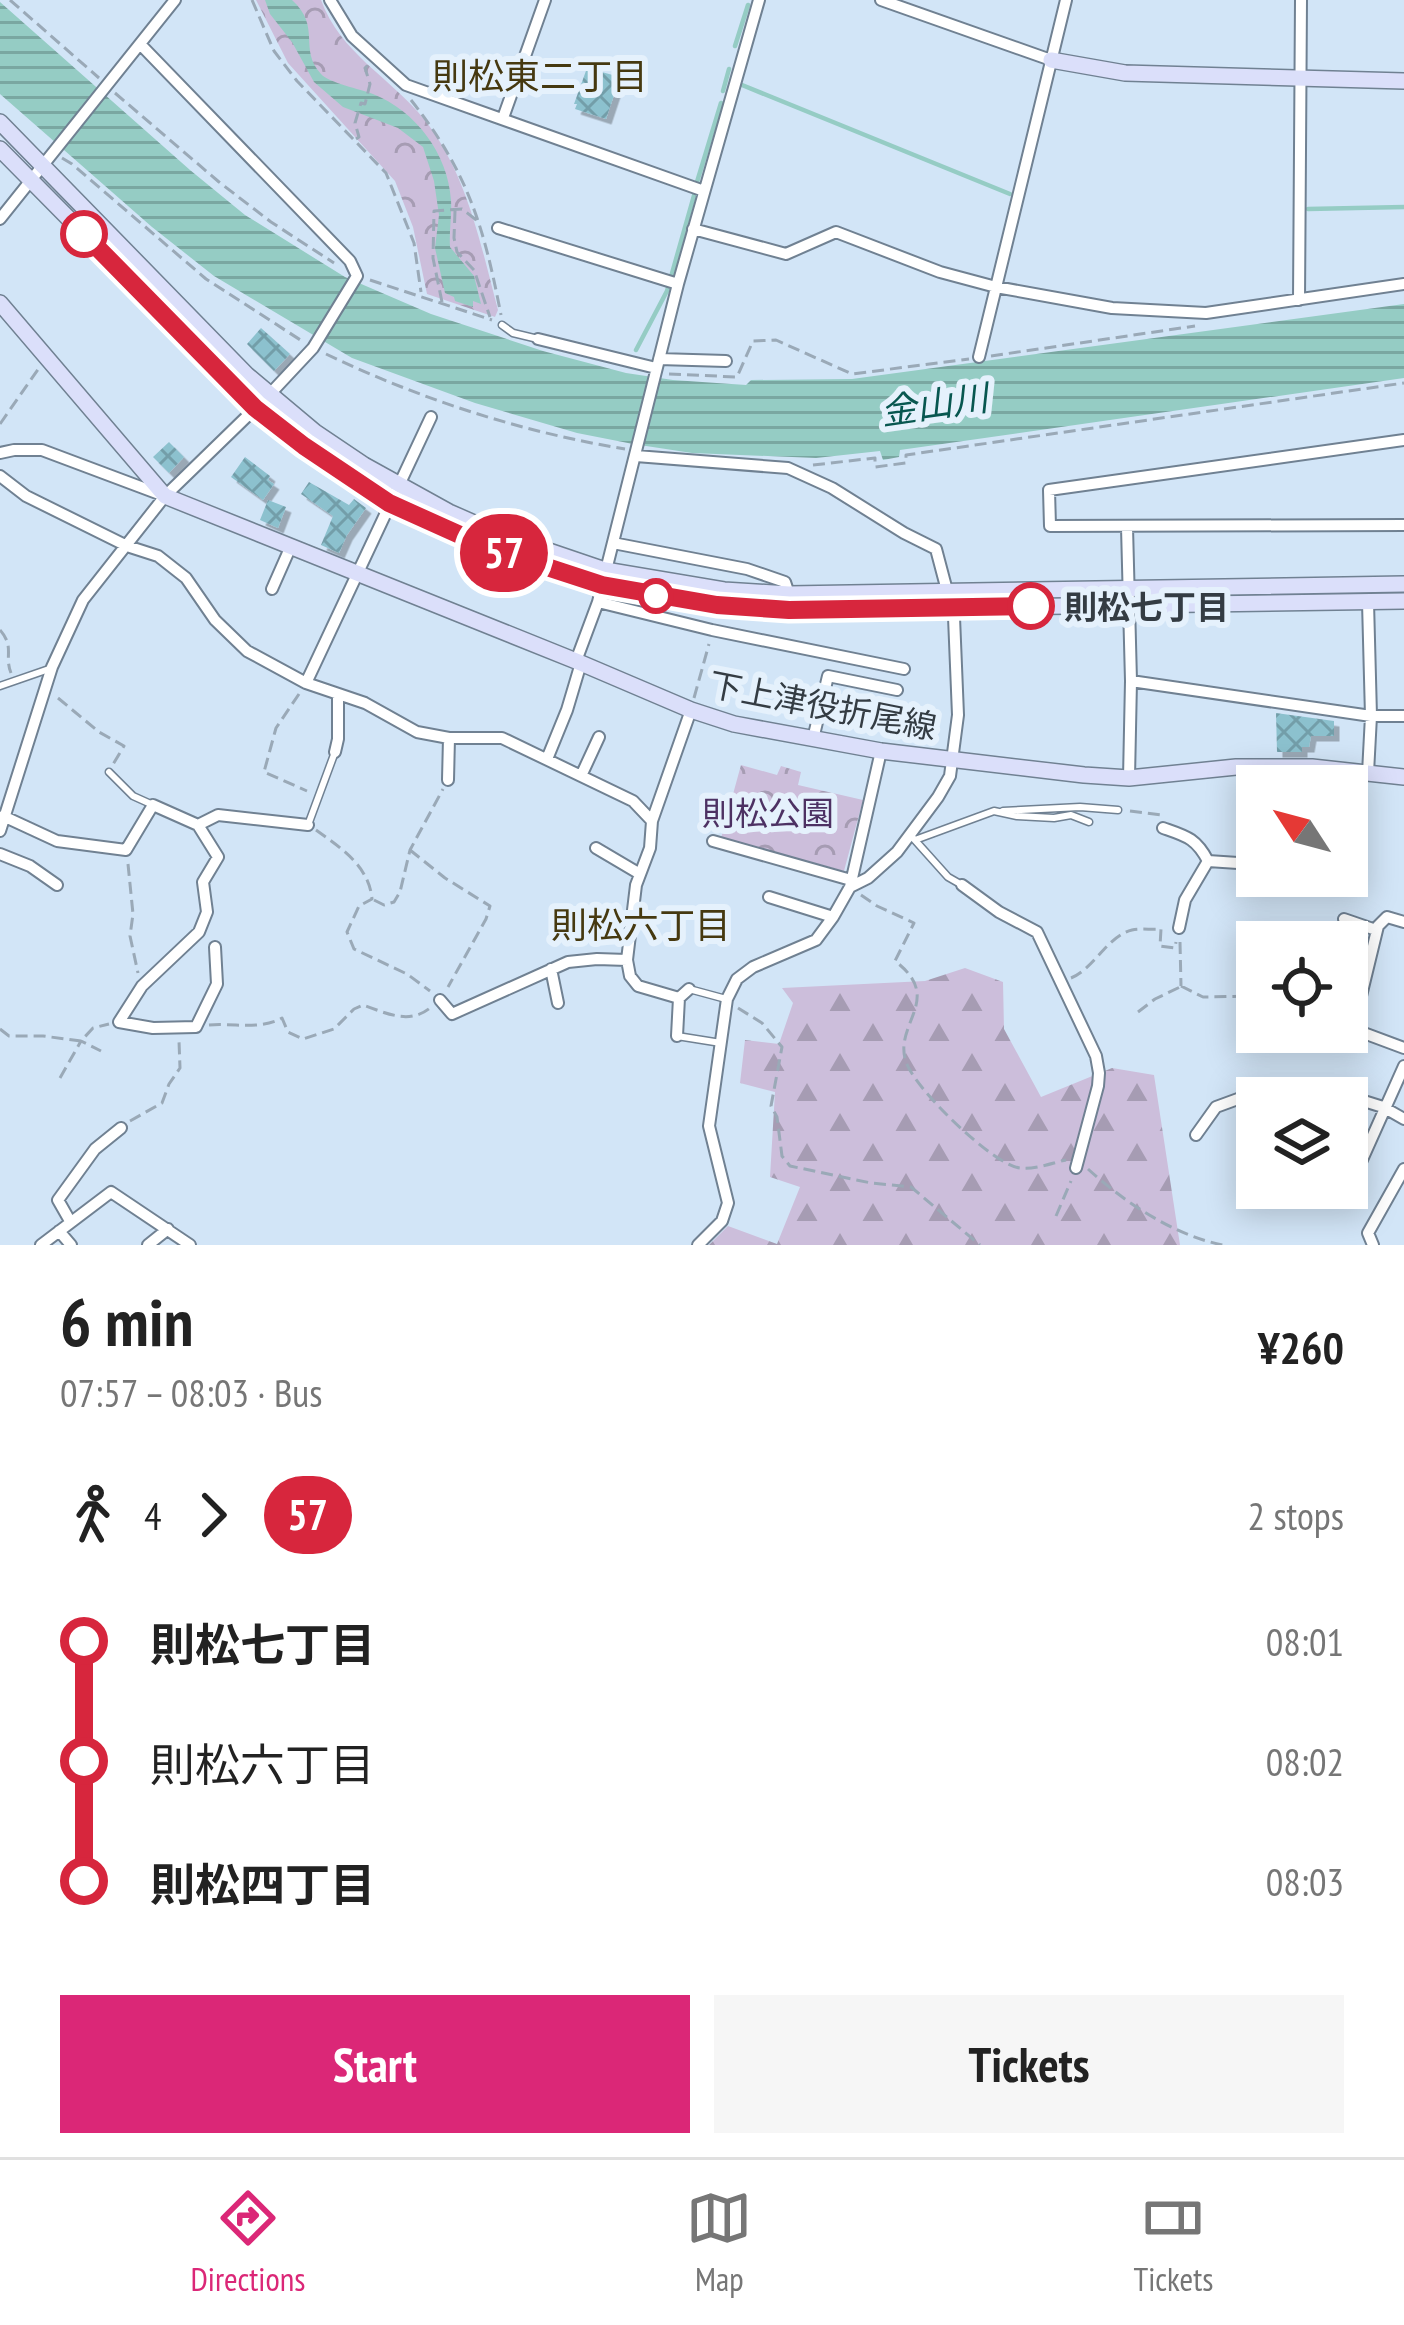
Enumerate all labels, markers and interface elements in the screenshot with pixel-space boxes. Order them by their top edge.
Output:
district label: 則松東二丁目 [432,52,648,99]
unlabelled marker [62,212,106,256]
water label: 金山川 [877,373,995,435]
line badge: 57 [450,514,558,592]
text: 57 [484,525,524,580]
unlabelled marker [640,580,672,612]
marker: 則松七丁目 [1009,584,1053,628]
place label: 則松七丁目 [1064,585,1229,628]
street label: 下上津役折尾線 [706,662,940,748]
north arrow [1236,765,1368,897]
map controls [1236,765,1368,1209]
park label: 則松公園 [702,791,834,834]
district label: 則松六丁目 [551,901,731,948]
button: locate [1236,921,1368,1053]
button: layers [1236,1077,1368,1209]
text: 6 min [60,1279,193,1364]
text: ¥260 [1258,1318,1344,1376]
text: 07:57 – 08:03 · Bus [60,1367,322,1418]
icon: walk [60,1482,126,1548]
icon: forward [180,1482,246,1548]
text: 57 [288,1487,328,1542]
text: 4 [144,1490,162,1541]
text: 2 stops [1248,1490,1344,1541]
text: 則松七丁目 [150,1615,375,1673]
text: 08:01 [1266,1616,1344,1667]
text: 則松六丁目 [150,1735,375,1793]
text: 08:02 [1266,1736,1344,1787]
text: 則松四丁目 [150,1855,375,1913]
text: 08:03 [1266,1856,1344,1907]
button: Start [60,1995,690,2133]
button: Tickets [714,1995,1344,2133]
tab: Directions [191,2185,305,2300]
tab: Map [686,2185,752,2300]
tab: Tickets [1133,2185,1213,2300]

